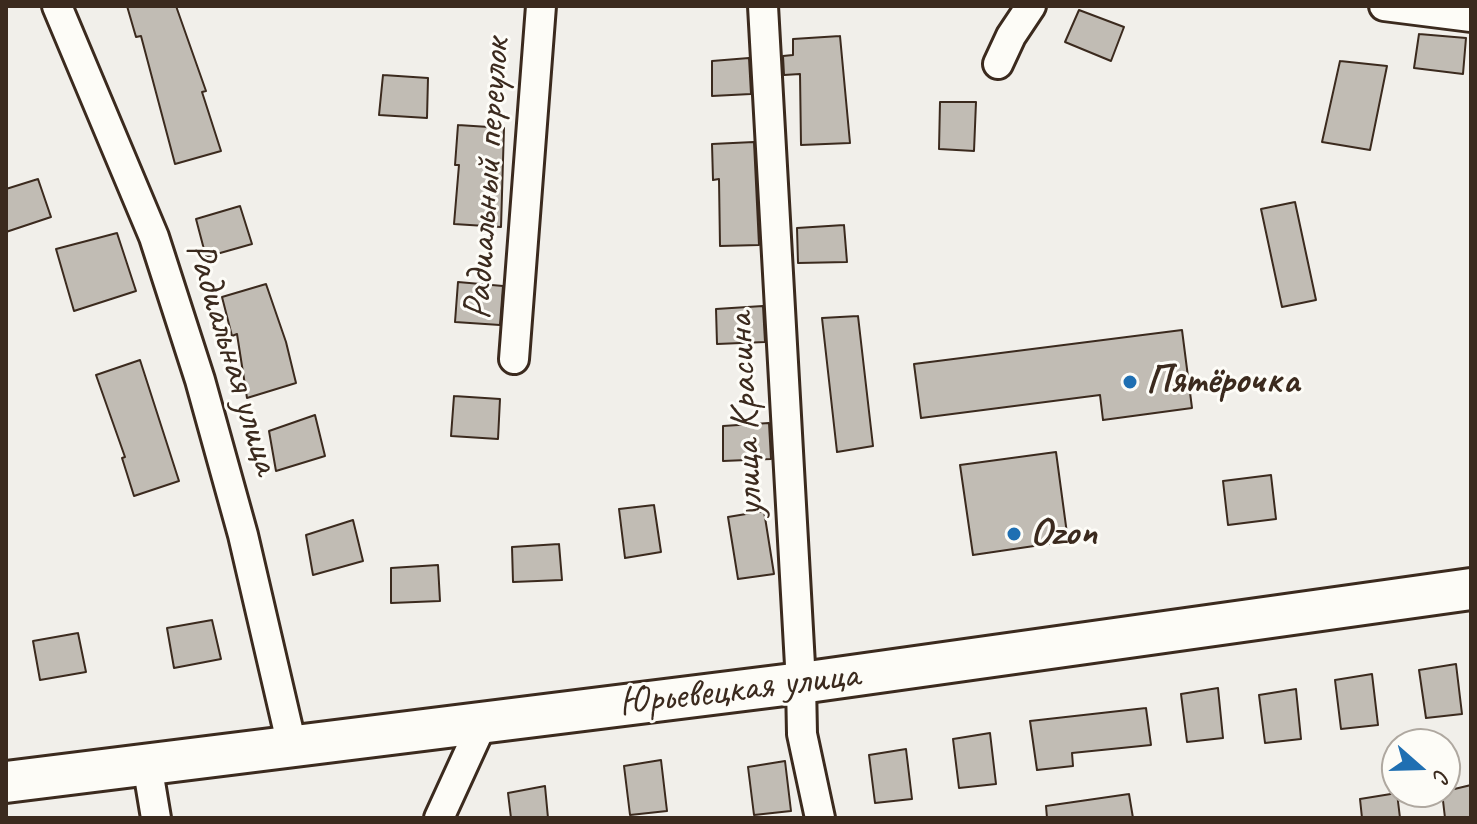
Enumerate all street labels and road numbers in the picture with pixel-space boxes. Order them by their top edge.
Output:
street label: Радиальный переулок [454,37,522,321]
street label: Радиальная улица [174,236,290,480]
street label: улица Красина [717,312,775,518]
street label: Юрьевецкая улица [616,651,862,729]

